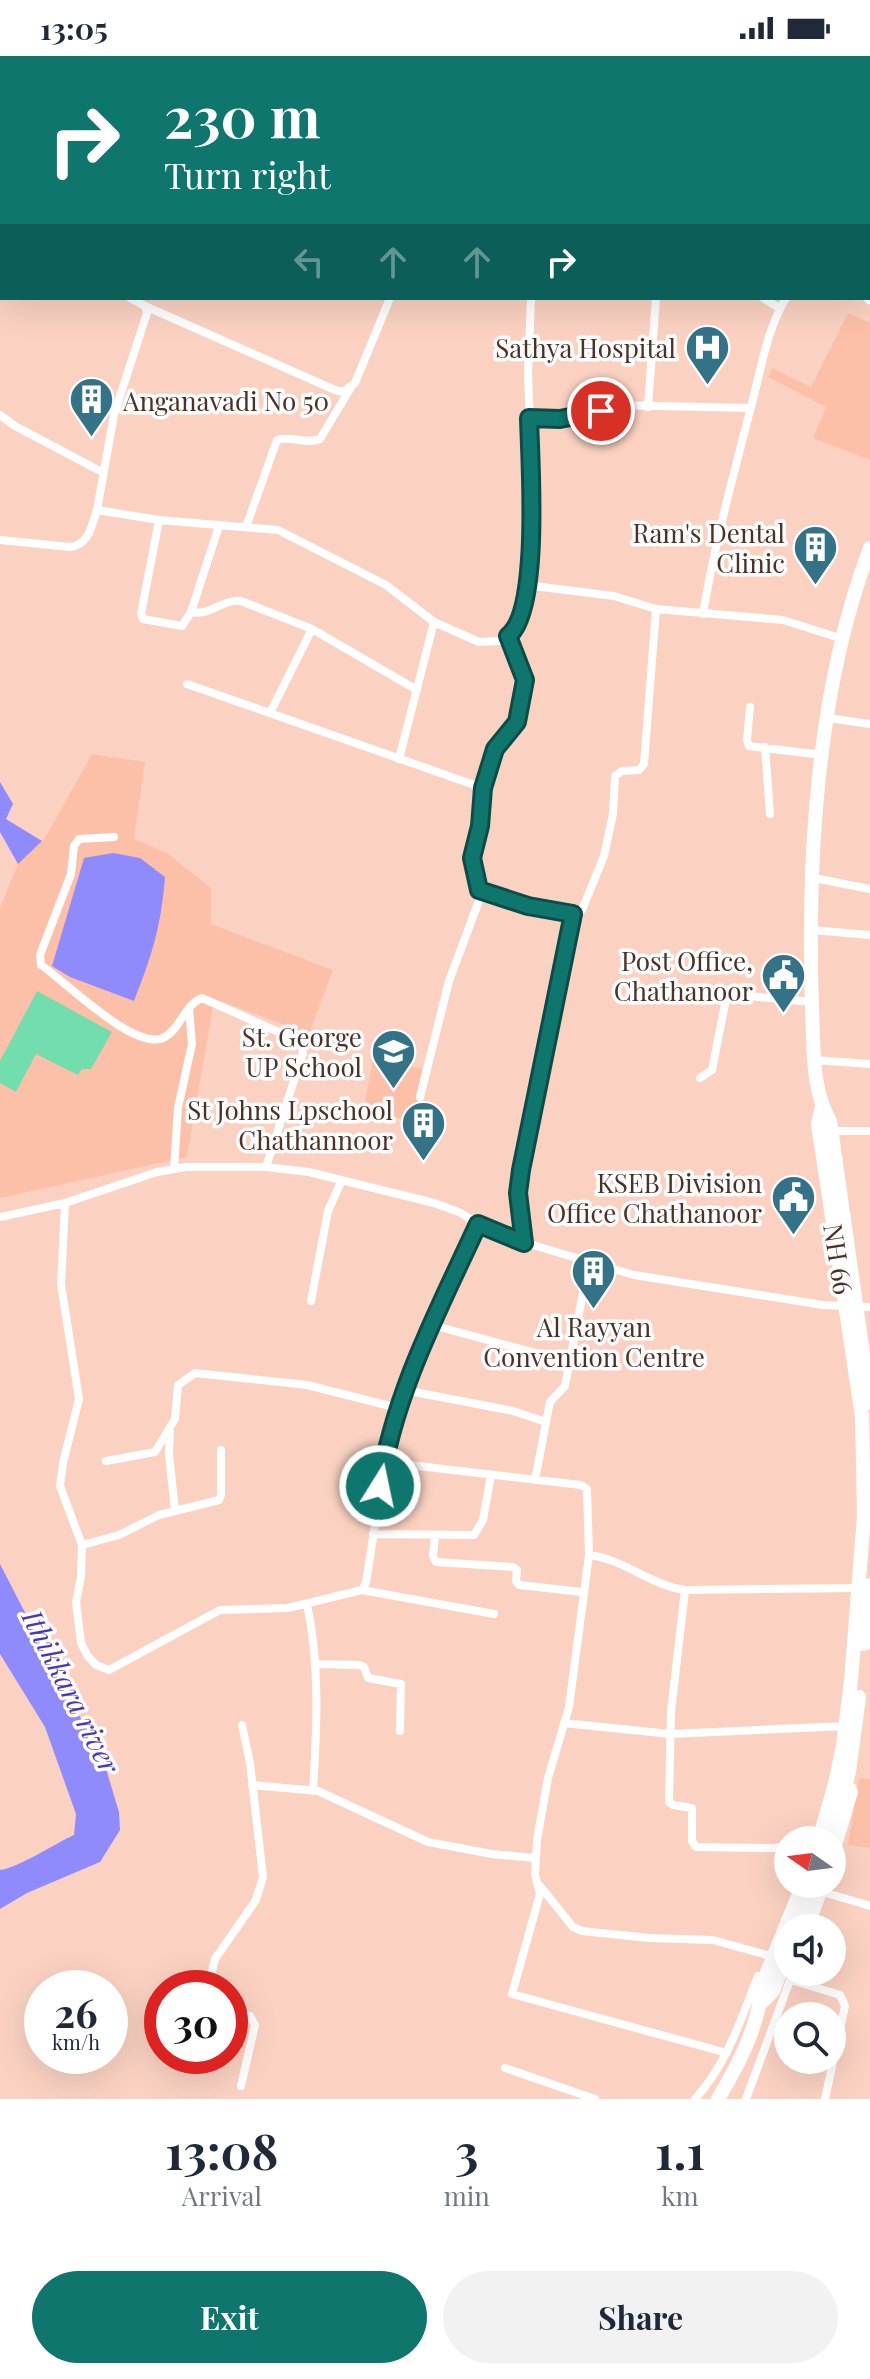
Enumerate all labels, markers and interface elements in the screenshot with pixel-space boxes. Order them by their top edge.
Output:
text: 13:05 [40,8,108,48]
text: 230 m [164,78,320,153]
icon: right [32,88,136,192]
text: Turn right [164,150,331,198]
icon: left [287,240,331,284]
icon: ahead [371,240,415,284]
icon: ahead [455,240,499,284]
icon: right [539,240,583,284]
hospital icon: Sathya Hospital [683,323,731,386]
place label: Sathya Hospital [495,330,676,365]
building icon: Anganavadi No 50 [68,376,116,439]
pin [567,377,635,445]
place label: Anganavadi No 50 [122,383,329,418]
icon: arrive [579,389,623,433]
place label: Ram's Dental Clinic [633,515,785,580]
building icon: Ram's Dental Clinic [792,523,840,586]
place label: Post Office, Chathanoor [614,943,753,1008]
public building icon: Post Office, Chathanoor [760,951,808,1014]
place label: St. George UP School [242,1019,362,1084]
school or university icon: St. George UP School [369,1027,417,1090]
place label: St Johns Lpschool Chathannoor [187,1092,393,1157]
building icon: St Johns Lpschool Chathannoor [400,1100,448,1163]
place label: KSEB Division Office Chathanoor [547,1165,762,1230]
public building icon: KSEB Division Office Chathanoor [769,1173,817,1236]
street label: NH 66 [816,1221,862,1297]
building icon: Al Rayyan Convention Centre [570,1247,618,1310]
place label: Al Rayyan Convention Centre [483,1309,705,1374]
position arrow [338,1444,422,1528]
water label: Ithikkara river [14,1602,130,1780]
north arrow [774,1826,846,1898]
map controls [774,1826,846,2074]
button: sound [774,1914,846,1986]
speed limit sign: 30 [144,1970,248,2074]
text: 26 [54,1985,98,2038]
button: search [774,2002,846,2074]
text: km/h [52,2028,100,2055]
text: 13:08 [165,2118,278,2182]
text: 3 [455,2118,478,2182]
text: 1.1 [655,2118,705,2182]
text: Arrival [182,2178,262,2213]
text: min [444,2178,490,2213]
text: km [661,2178,699,2213]
button: Exit [32,2271,427,2363]
button: Share [443,2271,838,2363]

